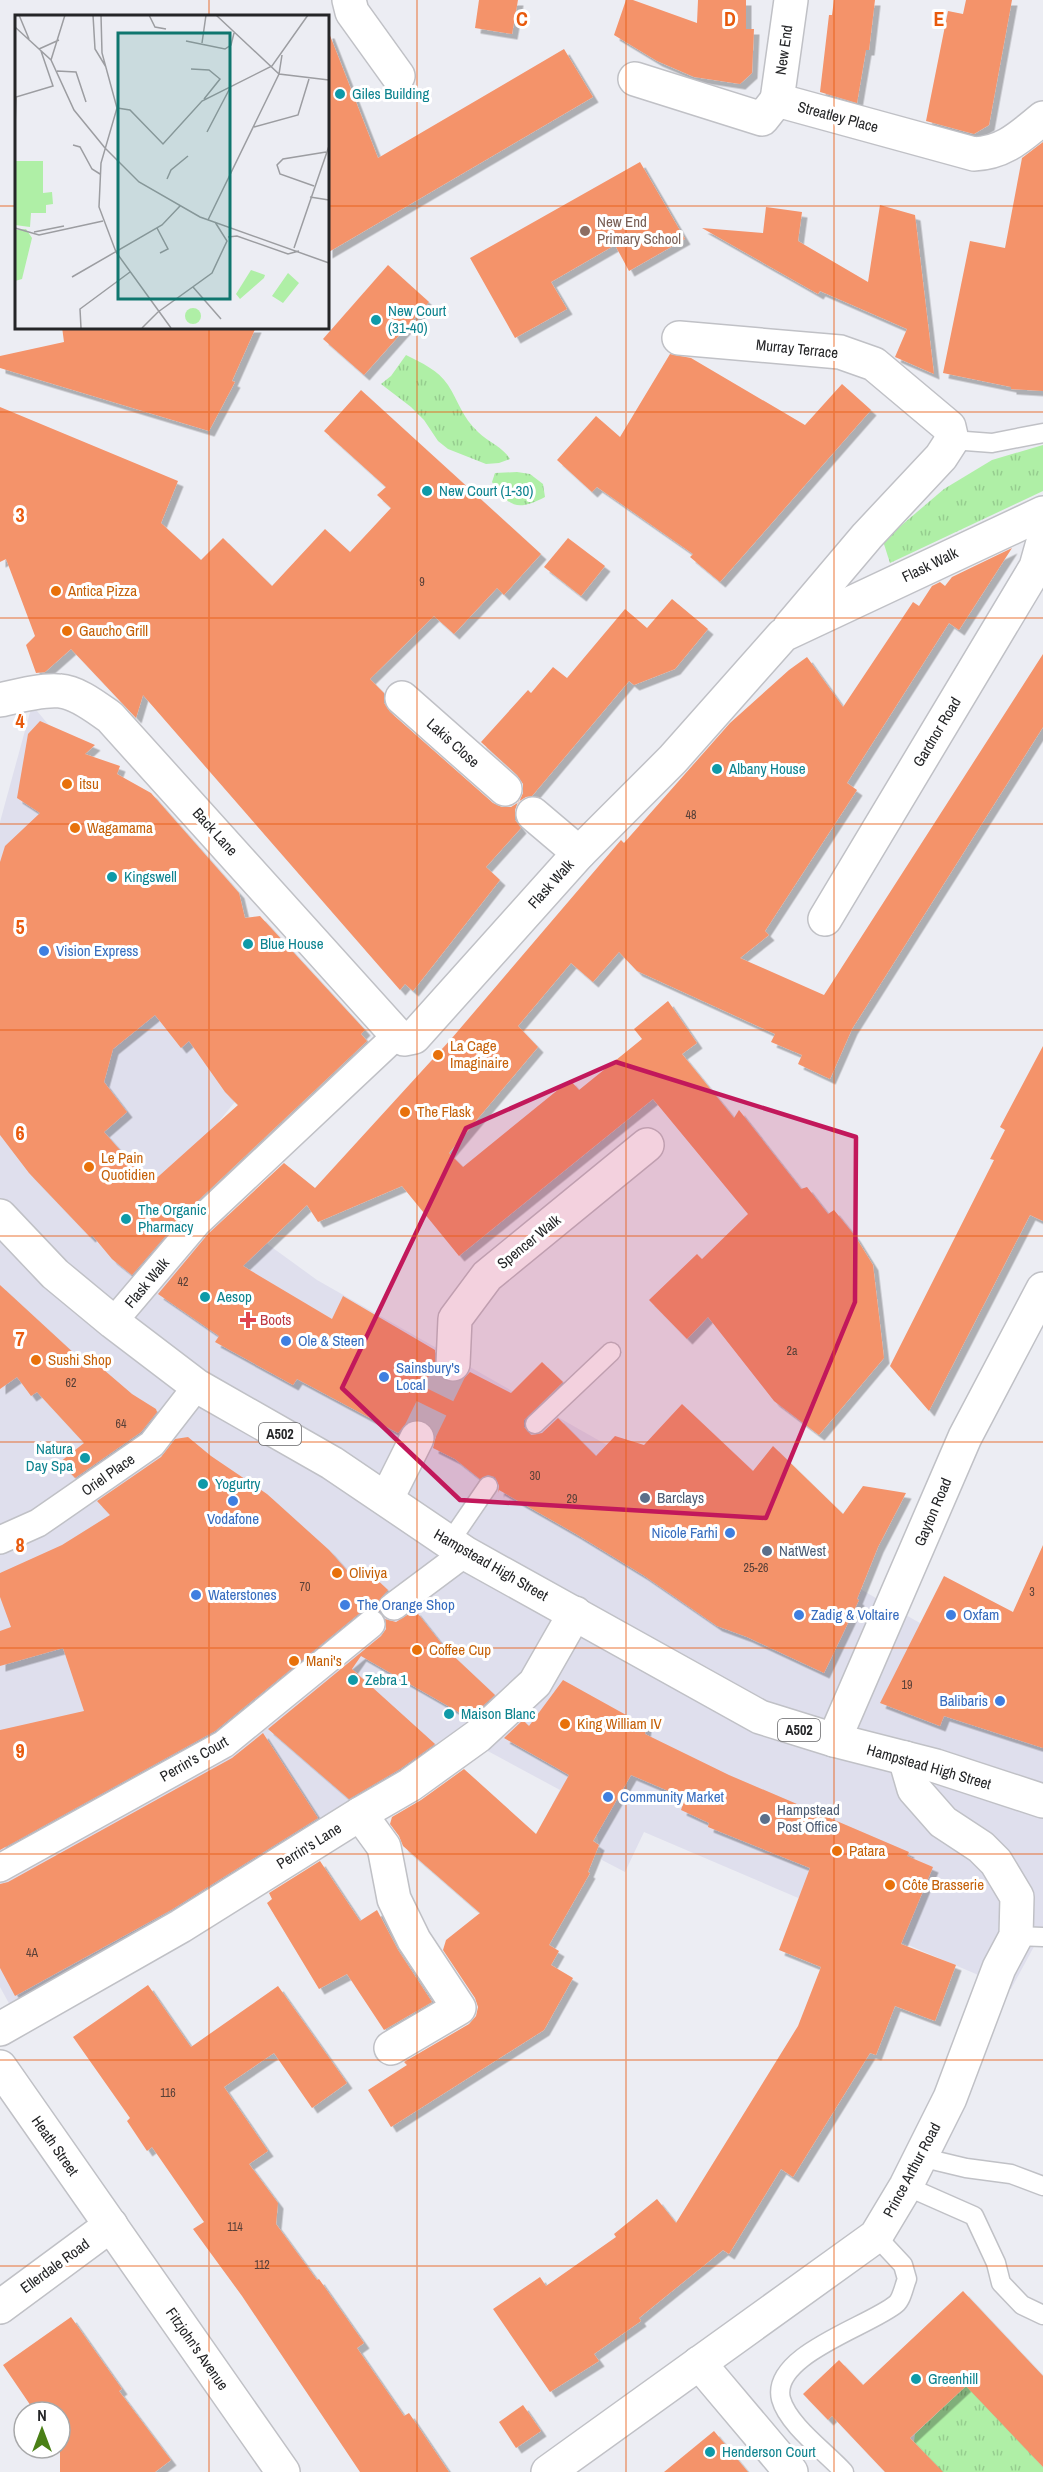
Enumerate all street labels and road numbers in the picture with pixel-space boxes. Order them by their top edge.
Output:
street label: New End [770,24,797,76]
street label: Streatley Place [795,96,881,137]
street label: Murray Terrace [755,334,839,363]
street label: Flask Walk [898,542,962,587]
street label: Gardnor Road [907,693,966,771]
street label: Lakis Close [422,713,484,772]
street label: Back Lane [188,803,243,860]
street label: Flask Walk [523,854,579,913]
street label: Spencer Walk [492,1209,566,1274]
street label: Flask Walk [119,1252,174,1312]
road number: A502 [259,1423,301,1445]
street label: Oriel Place [77,1448,139,1501]
street label: Gayton Road [909,1474,956,1549]
street label: Hampstead High Street [430,1523,553,1606]
road number: A502 [778,1719,820,1741]
street label: Perrin's Court [156,1730,232,1787]
street label: Hampstead High Street [864,1739,994,1794]
street label: Perrin's Lane [272,1817,345,1874]
street label: Heath Street [27,2111,84,2180]
street label: Prince Arthur Road [878,2119,945,2221]
street label: Ellerdale Road [16,2233,94,2298]
street label: Fitzjohn's Avenue [161,2303,234,2394]

